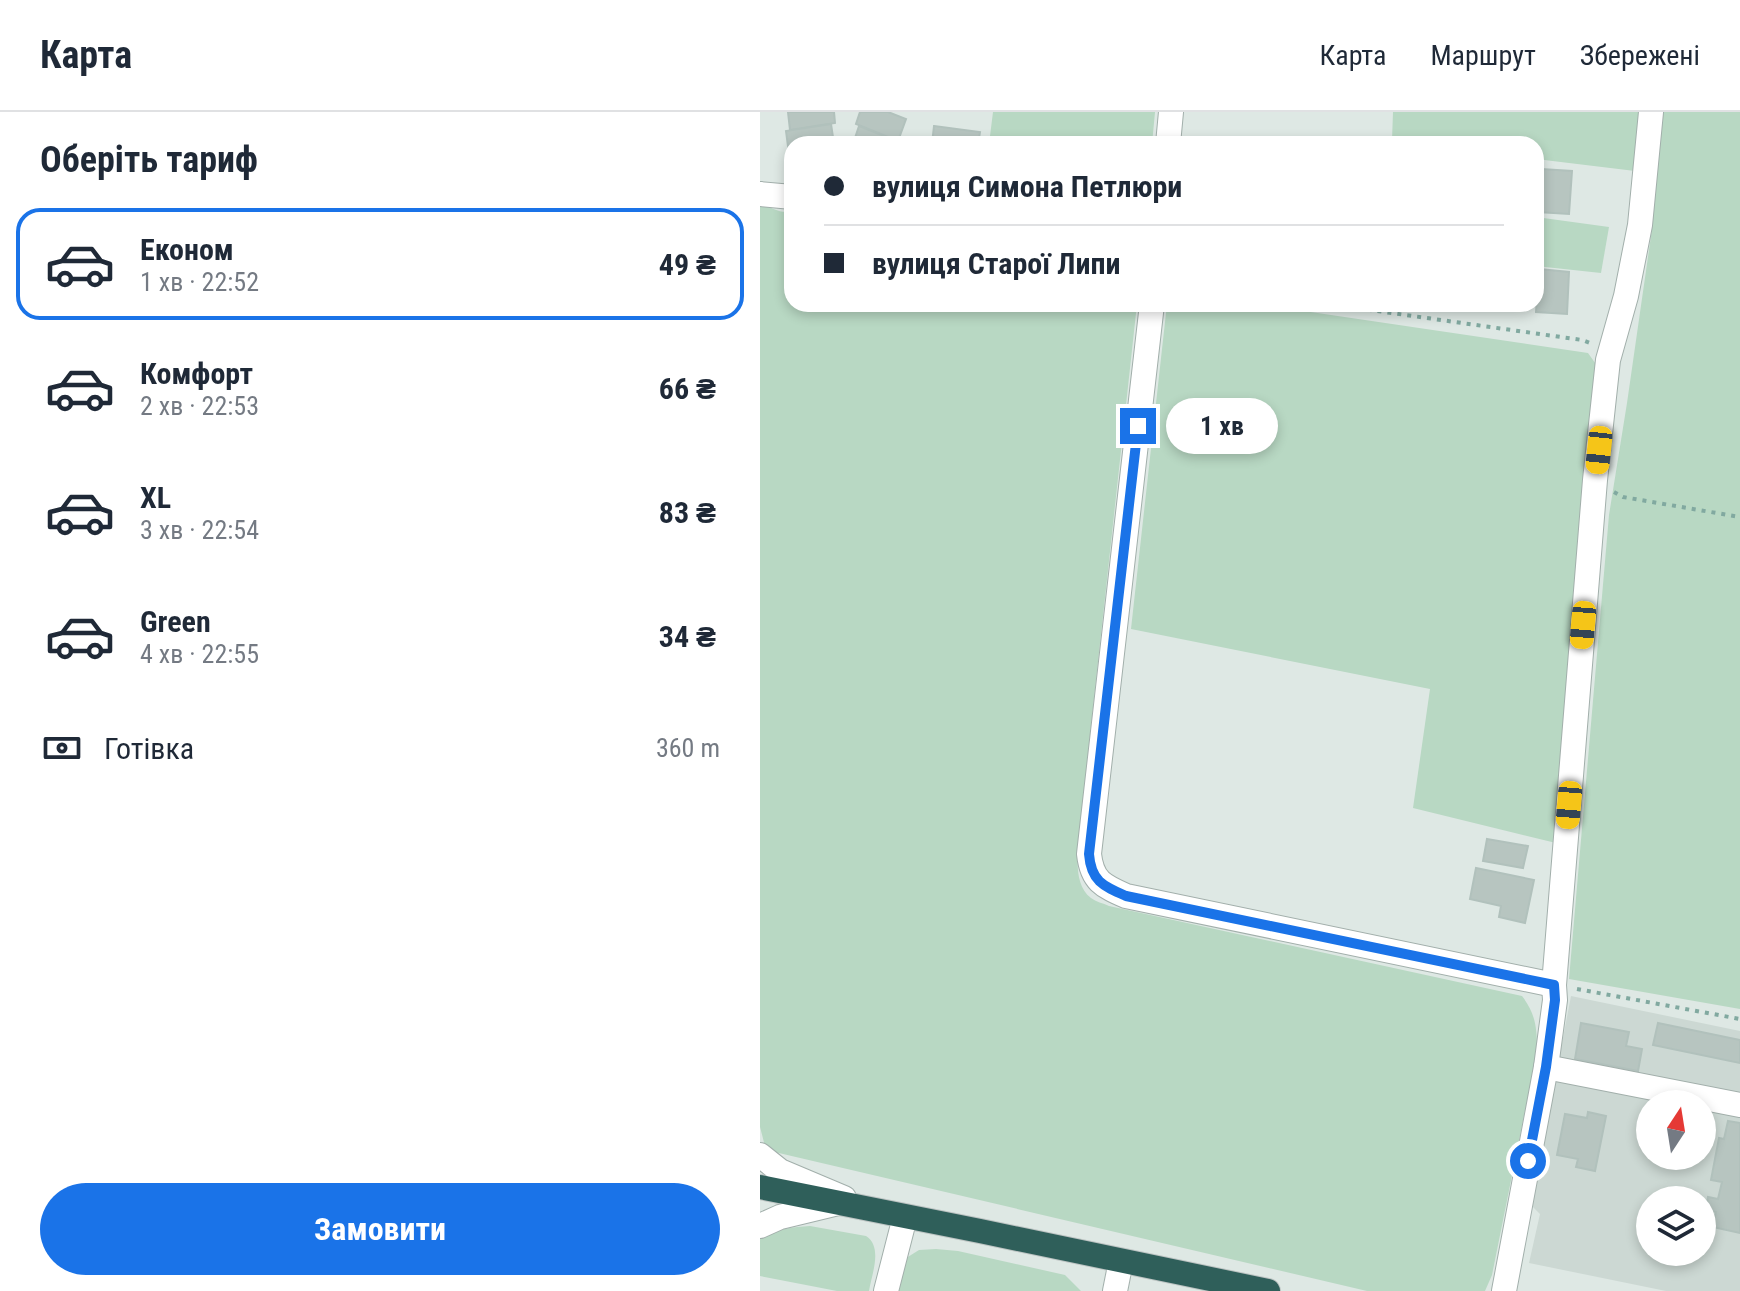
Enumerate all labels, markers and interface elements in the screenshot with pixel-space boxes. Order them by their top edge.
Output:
text: Карта [40,33,132,77]
text: Карта [1320,39,1386,72]
text: Маршрут [1430,39,1536,72]
text: Збережені [1580,39,1700,72]
text: Оберіть тариф [40,139,258,181]
text: вулиця Симона Петлюри [872,169,1182,204]
icon: car [44,228,116,300]
text: Економ [140,232,234,267]
text: вулиця Старої Липи [872,246,1120,281]
text: 49 ₴ [659,247,716,282]
text: 1 хв · 22:52 [140,267,259,297]
icon: car [44,352,116,424]
text: Комфорт [140,356,253,391]
text: 66 ₴ [659,371,716,406]
text: 2 хв · 22:53 [140,391,259,421]
callout: 1 хв [1166,398,1278,454]
route end [1120,408,1156,444]
text: 1 хв [1200,411,1244,441]
car [1585,425,1613,475]
icon: car [44,476,116,548]
text: XL [140,480,171,515]
text: 83 ₴ [659,495,716,530]
text: 3 хв · 22:54 [140,515,259,545]
icon: car [44,600,116,672]
car [1569,600,1597,650]
text: Green [140,604,211,639]
text: 34 ₴ [659,619,716,654]
text: 4 хв · 22:55 [140,639,259,669]
icon: cash [40,726,84,770]
text: Готівка [104,731,194,766]
text: 360 m [656,733,720,763]
car [1555,780,1583,830]
north arrow [1636,1090,1716,1170]
map controls [1636,1090,1716,1266]
route start [1510,1143,1546,1179]
button: Замовити [40,1183,720,1275]
button: layers [1636,1186,1716,1266]

